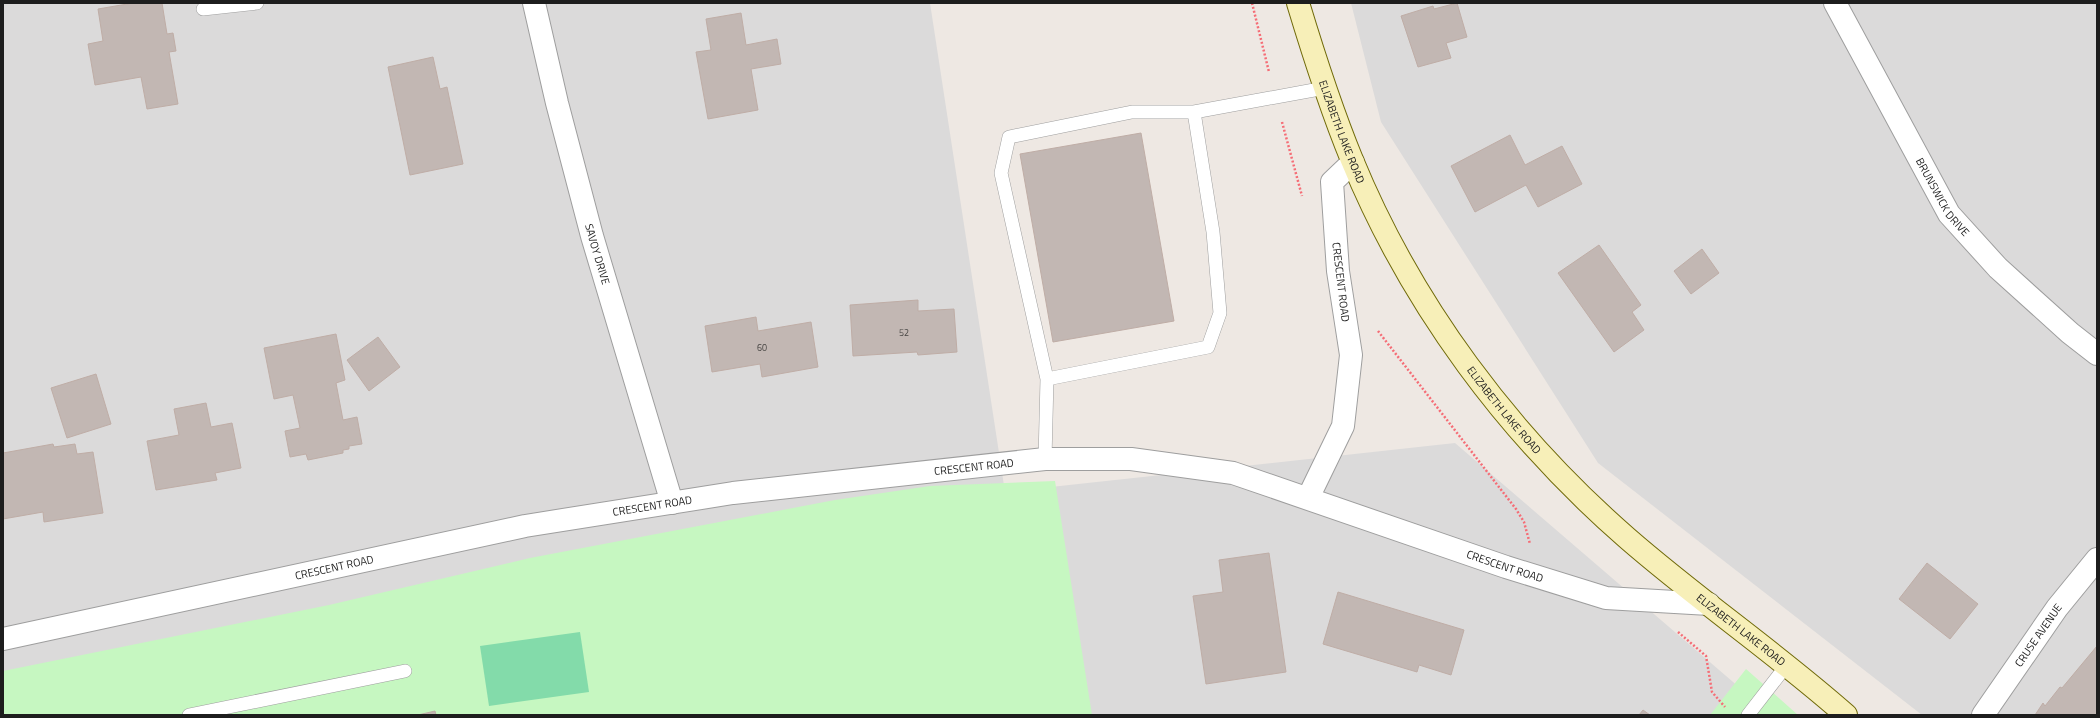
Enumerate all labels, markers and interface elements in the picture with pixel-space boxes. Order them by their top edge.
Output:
street label: ELIZABETH LAKE ROAD [1315,78,1369,186]
street label: BRUNSWICK DRIVE [1912,155,1973,240]
street label: SAVOY DRIVE [581,222,614,286]
street label: CRESCENT ROAD [1328,241,1354,323]
house number: 52 [899,326,909,339]
house number: 60 [757,341,767,354]
street label: ELIZABETH LAKE ROAD [1463,363,1545,457]
street label: CRESCENT ROAD [933,454,1015,479]
street label: CRESCENT ROAD [611,492,693,520]
street label: CRESCENT ROAD [1464,546,1545,586]
street label: CRESCENT ROAD [293,551,375,584]
street label: ELIZABETH LAKE ROAD [1693,590,1789,670]
street label: CRUSE AVENUE [2011,600,2066,670]

